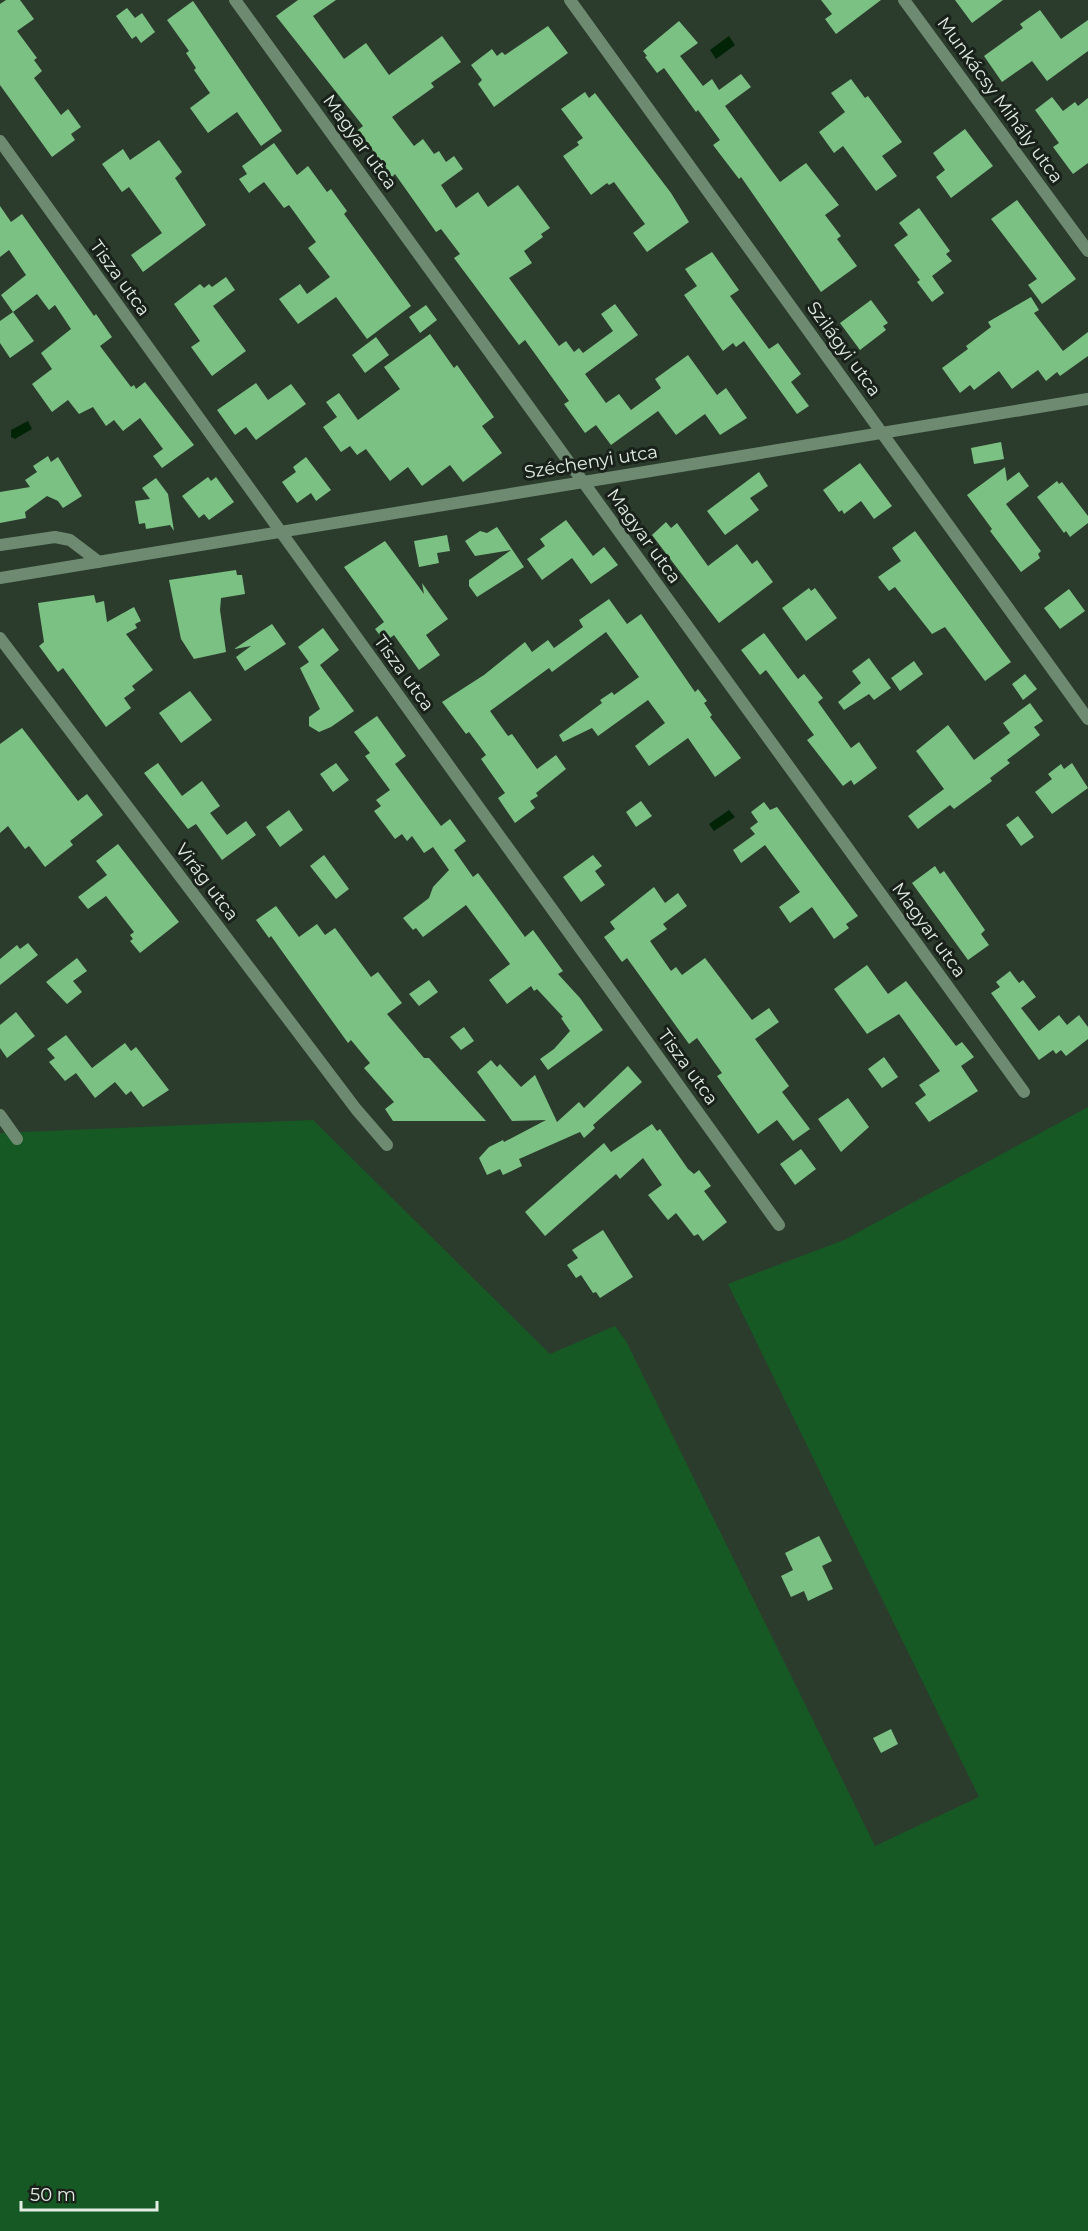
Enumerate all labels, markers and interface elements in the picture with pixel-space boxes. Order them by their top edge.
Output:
street label: Munkácsy Mihály utca [932,13,1068,187]
street label: Magyar utca [318,90,402,194]
street label: Tisza utca [85,236,155,320]
street label: Szilágyi utca [802,297,886,401]
street label: Széchenyi utca [523,441,659,483]
street label: Magyar utca [602,484,686,588]
street label: Tisza utca [369,631,439,715]
street label: Virág utca [171,839,243,925]
street label: Magyar utca [887,878,971,982]
street label: Tisza utca [653,1025,723,1109]
scale bar [21,2174,158,2212]
text: 50 m [30,2184,76,2206]

